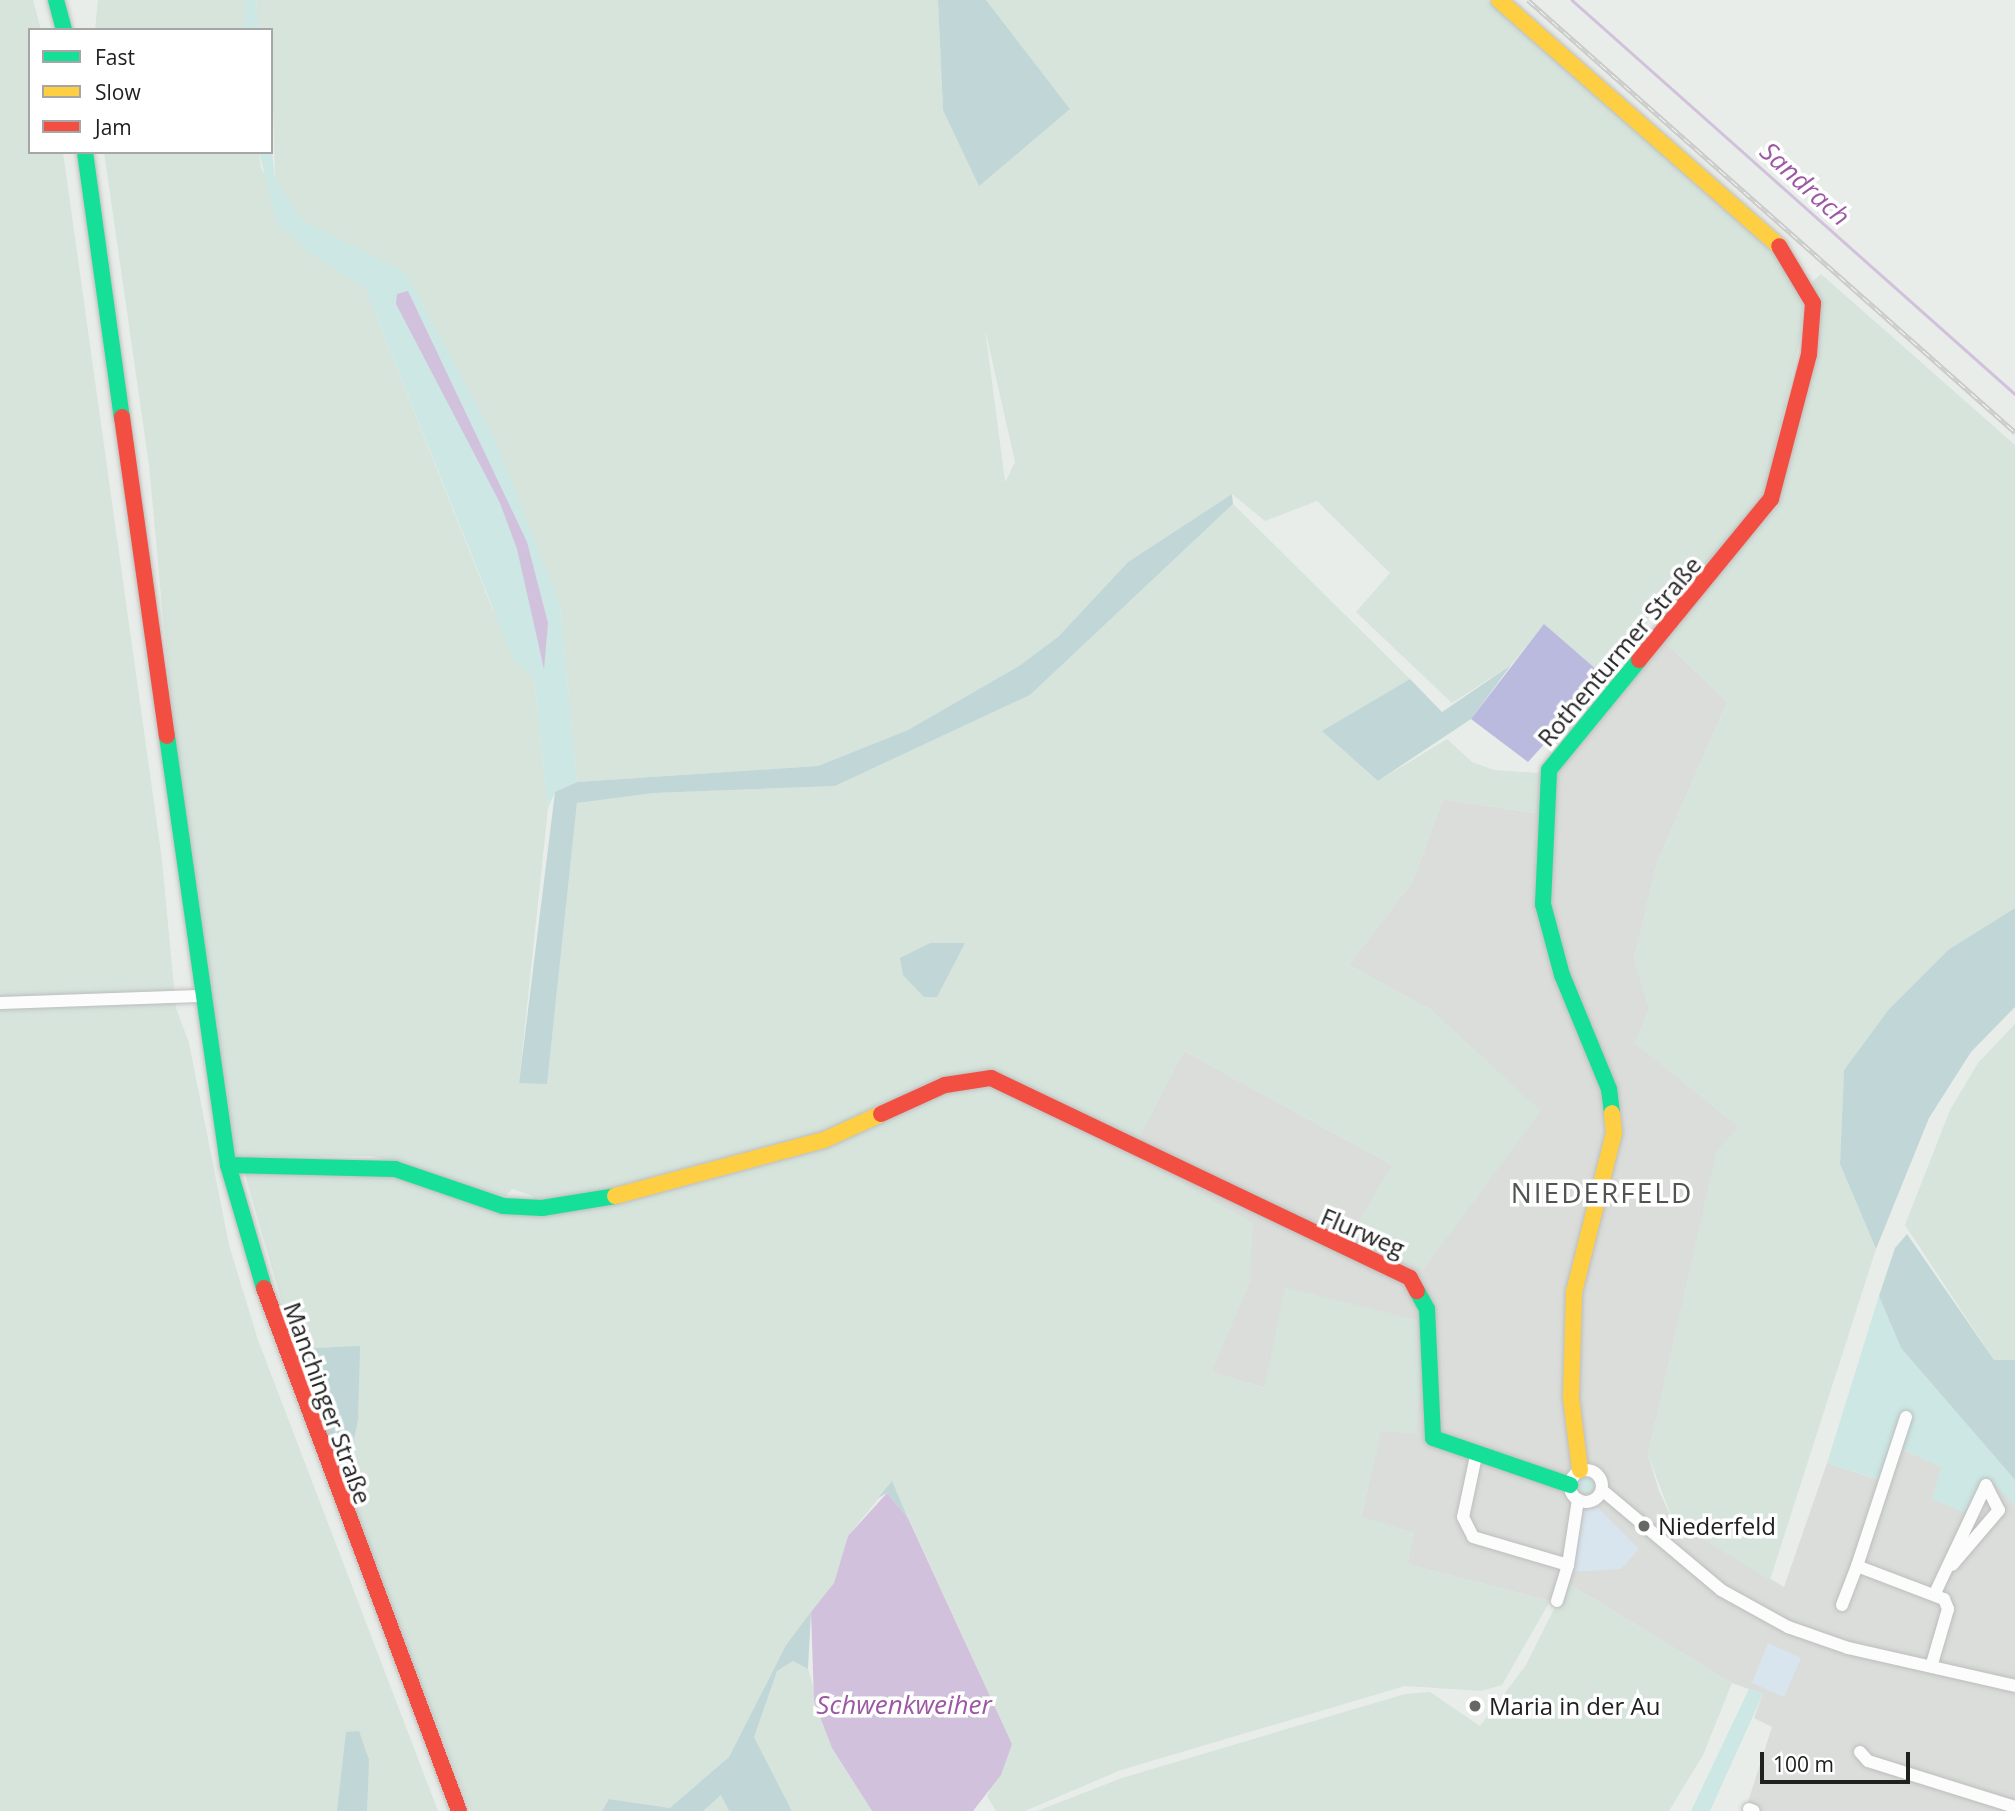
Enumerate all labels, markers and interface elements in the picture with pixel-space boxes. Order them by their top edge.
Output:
legend [28,28,273,154]
text: Fast [95,43,135,71]
text: Slow [95,78,141,106]
text: Jam [95,113,132,141]
water label: Sandrach [1754,136,1856,232]
street label: Rothenturmer Straße [1531,550,1707,752]
district label: NIEDERFELD [1512,1175,1692,1209]
street label: Flurweg [1317,1202,1409,1262]
street label: Manchinger Straße [278,1298,378,1508]
place label: Niederfeld [1658,1512,1776,1540]
marker: Niederfeld [1636,1518,1652,1534]
water label: Schwenkweiher [816,1689,992,1721]
place label: Maria in der Au [1489,1692,1660,1720]
marker: Maria in der Au [1467,1698,1483,1714]
scale bar [1763,1738,1913,1782]
text: 100 m [1773,1750,1834,1778]

